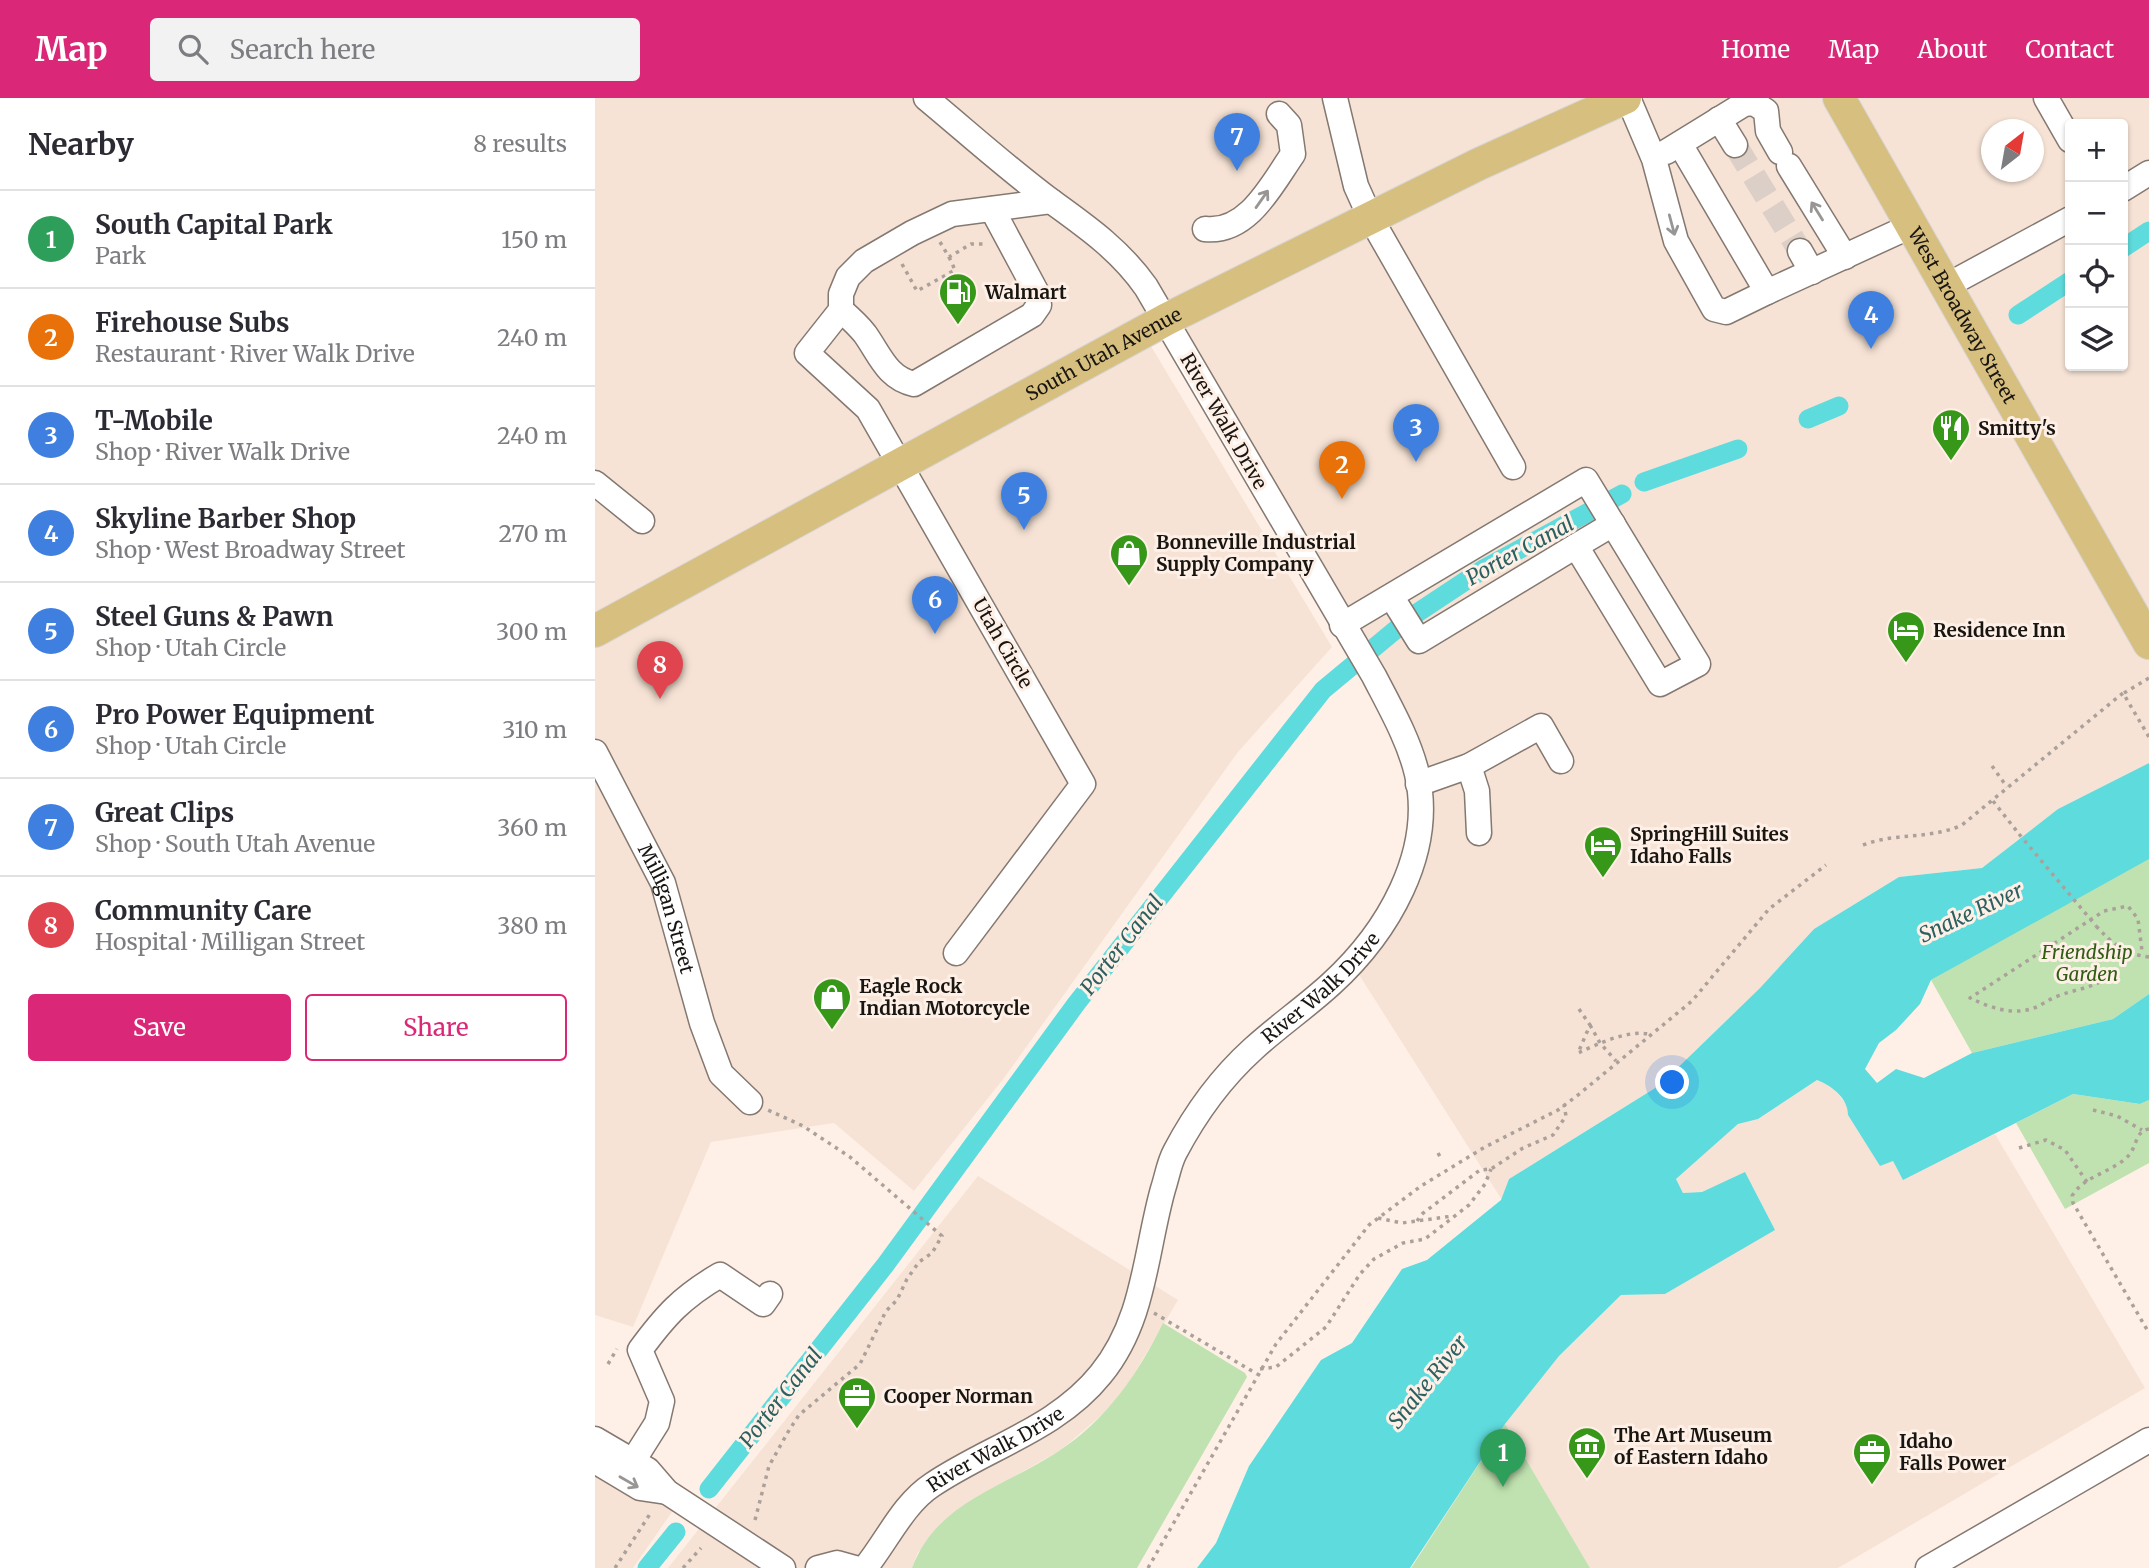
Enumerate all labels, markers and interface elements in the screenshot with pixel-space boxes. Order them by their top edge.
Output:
search box [150,18,640,81]
text: Map [35,29,108,70]
icon: search [174,30,212,68]
text: Search here [230,33,375,66]
text: Home [1721,34,1790,65]
text: Map [1828,34,1879,65]
text: About [1917,34,1987,65]
text: Contact [2025,34,2114,65]
pin: 7 [1214,113,1260,171]
north arrow [1981,119,2044,182]
map controls [2065,119,2128,371]
button: + [2065,119,2128,182]
text: Nearby [28,125,134,163]
text: 8 results [473,129,567,158]
button: − [2065,182,2128,245]
one-way arrow [1255,190,1269,209]
one-way arrow [1810,202,1824,222]
text: South Capital Park [95,208,333,241]
one-way arrow [1666,213,1679,235]
street label: West Broadway Street [1902,222,2023,408]
text: 1 [46,225,56,254]
text: 150 m [501,225,567,254]
text: Park [95,241,146,270]
button: locate [2065,245,2128,308]
fuel station icon: Walmart [937,271,979,326]
place label: Walmart [984,280,1067,304]
pin: 4 [1848,291,1894,349]
street label: South Utah Avenue [1021,302,1185,406]
text: Firehouse Subs [95,306,289,339]
button: layers [2065,308,2128,371]
text: 2 [44,323,58,352]
text: 240 m [497,323,567,352]
text: Restaurant · River Walk Drive [95,339,415,368]
street label: River Walk Drive [1175,349,1273,493]
text: T-Mobile [95,404,213,437]
pin: 3 [1393,404,1439,462]
restaurant icon: Smitty's [1930,407,1972,462]
place label: Smitty's [1978,416,2056,440]
text: 3 [44,421,58,450]
text: 240 m [497,421,567,450]
text: Shop · River Walk Drive [95,437,350,466]
pin: 2 [1319,441,1365,499]
pin: 5 [1001,472,1047,530]
text: Skyline Barber Shop [95,502,356,535]
water label: Porter Canal [1461,510,1579,591]
text: 4 [44,519,58,548]
text: 270 m [499,519,567,548]
place label: Bonneville Industrial Supply Company [1156,530,1356,576]
shop icon: Bonneville Industrial Supply Company [1108,532,1150,587]
text: Shop · West Broadway Street [95,535,406,564]
pin: 6 [912,576,958,634]
street label: Utah Circle [968,594,1038,692]
text: Steel Guns & Pawn [95,600,333,633]
hotel icon: Residence Inn [1885,609,1927,664]
text: 5 [44,617,58,646]
text: 300 m [496,617,567,646]
place label: Residence Inn [1933,618,2065,642]
text: Shop · Utah Circle [95,633,286,662]
pin: 8 [637,641,683,699]
text: Pro Power Equipment [95,698,375,731]
text: 6 [44,715,58,744]
text: 310 m [502,715,567,744]
text: Shop · Utah Circle [95,731,286,760]
text: Great Clips [95,796,234,829]
text: 7 [44,813,58,842]
text: 360 m [497,813,567,842]
place label: SpringHill Suites Idaho Falls [1630,822,1789,868]
hotel icon: SpringHill Suites Idaho Falls [1582,824,1624,879]
text: Shop · South Utah Avenue [95,829,375,858]
street label: Milligan Street [633,840,700,977]
water label: Snake River [1914,876,2028,948]
water label: Porter Canal [1074,889,1169,1000]
text: Community Care [95,894,312,927]
text: 8 [44,911,58,940]
text: 380 m [497,911,567,940]
text: Hospital · Milligan Street [95,927,365,956]
street label: River Walk Drive [1256,927,1385,1048]
park label: Friendship Garden [2040,940,2133,986]
place label: Eagle Rock Indian Motorcycle [859,974,1030,1020]
shop icon: Eagle Rock Indian Motorcycle [811,976,853,1031]
button: Save [28,994,291,1061]
button: Share [305,994,567,1061]
your location [1655,1065,1689,1099]
water label: Snake River [1382,1329,1474,1434]
water label: Porter Canal [733,1342,828,1453]
office icon: Cooper Norman [836,1375,878,1430]
place label: Cooper Norman [884,1384,1033,1408]
street label: River Walk Drive [922,1401,1068,1497]
place label: The Art Museum of Eastern Idaho [1614,1423,1772,1469]
museum icon: The Art Museum of Eastern Idaho [1566,1425,1608,1480]
pin: 1 [1480,1429,1526,1487]
place label: Idaho Falls Power [1899,1429,2006,1475]
office icon: Idaho Falls Power [1851,1431,1893,1486]
one-way arrow [618,1476,639,1489]

